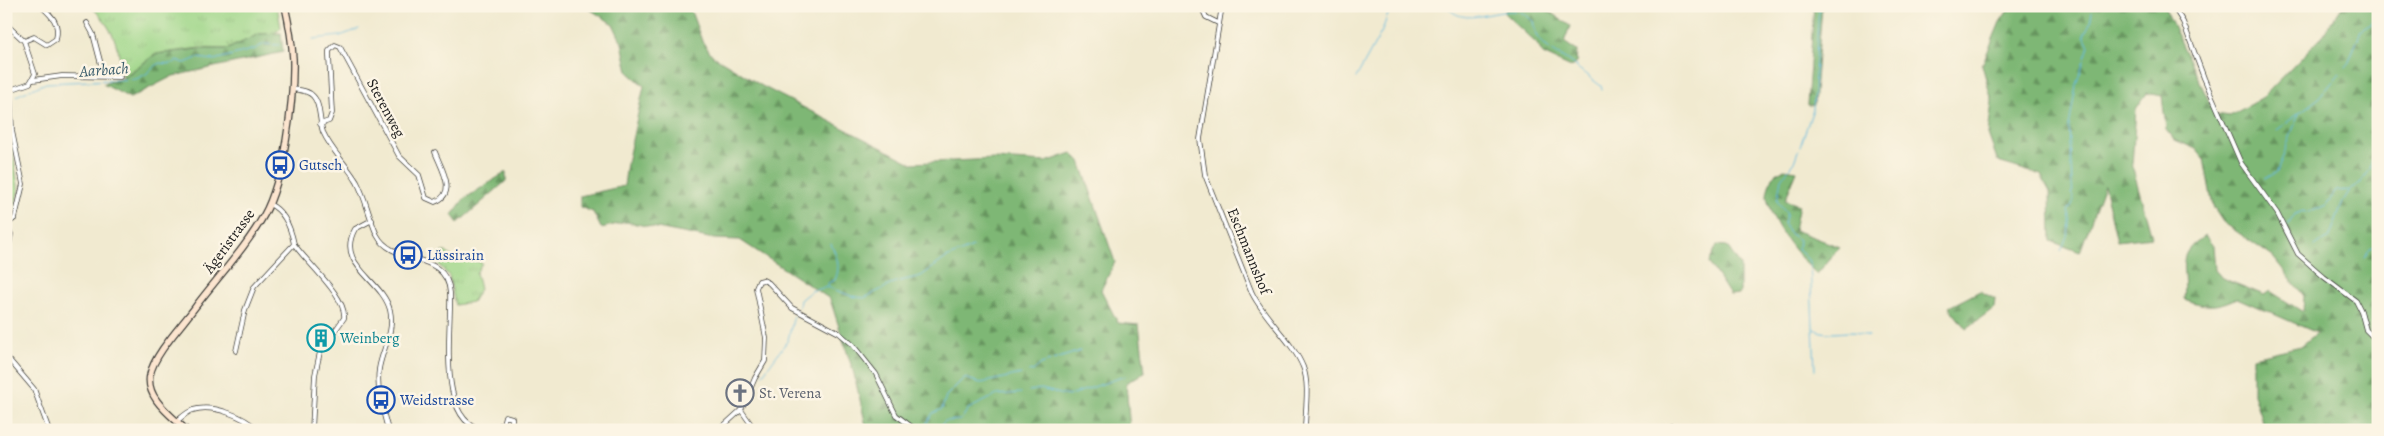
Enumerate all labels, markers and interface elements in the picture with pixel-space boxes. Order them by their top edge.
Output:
water label: Aarbach [78,57,130,83]
street label: Sterenweg [362,75,410,142]
bus stop icon: Gutsch [265,150,295,180]
place label: Gutsch [299,155,342,175]
street label: Ägeristrasse [198,204,259,278]
street label: Eschmannshof [1223,205,1276,299]
bus stop icon: Lüssirain [393,240,423,270]
place label: Lüssirain [427,245,484,265]
building icon: Weinberg [306,323,336,353]
place label: Weinberg [339,328,400,348]
church icon: St. Verena [725,378,755,408]
place label: St. Verena [759,383,821,403]
bus stop icon: Weidstrasse [366,385,396,415]
place label: Weidstrasse [399,390,474,410]

